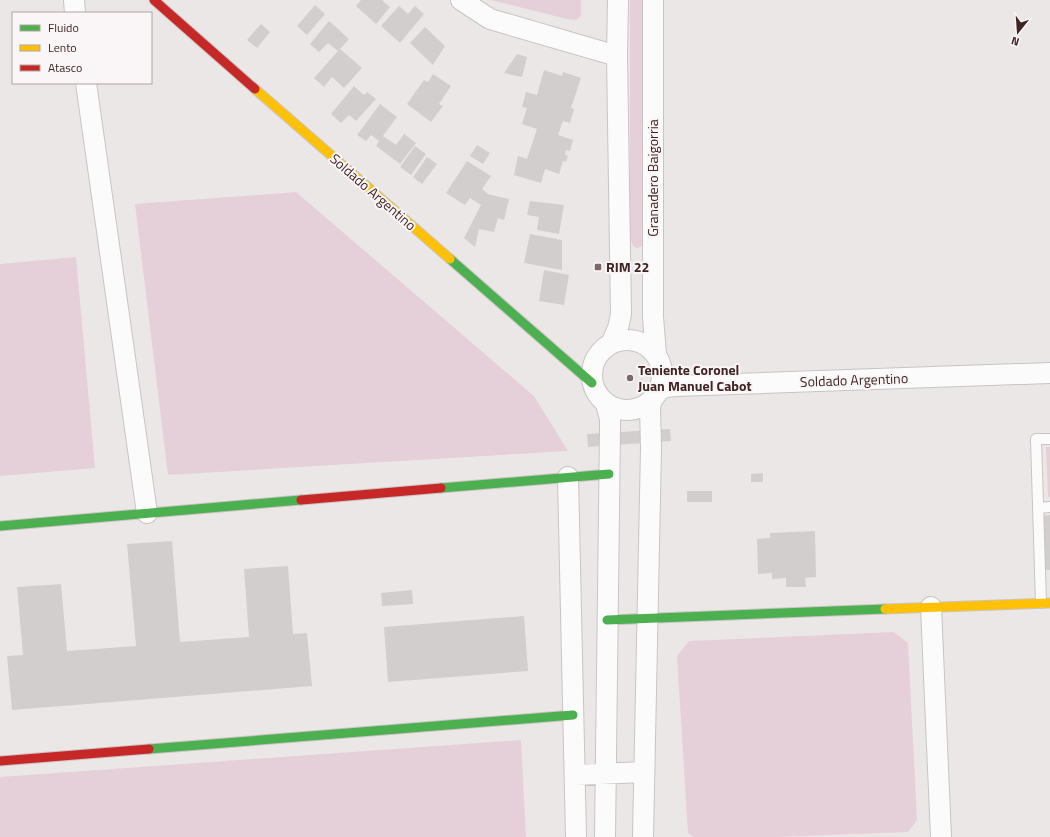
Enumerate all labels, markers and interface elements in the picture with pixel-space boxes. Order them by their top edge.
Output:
legend [12,12,152,84]
north arrow [998,12,1038,52]
text: Fluido [48,18,79,37]
text: N [1009,33,1021,50]
text: Lento [48,38,77,57]
text: Atasco [48,58,82,77]
street label: Granadero Baigorria [642,119,663,237]
street label: Soldado Argentino [326,148,421,235]
place label: RIM 22 [606,256,649,277]
marker: RIM 22 [593,262,603,272]
place label: Teniente Coronel Juan Manuel Cabot [638,359,752,396]
street label: Soldado Argentino [800,367,908,392]
marker: Teniente Coronel Juan Manuel Cabot [625,373,635,383]

